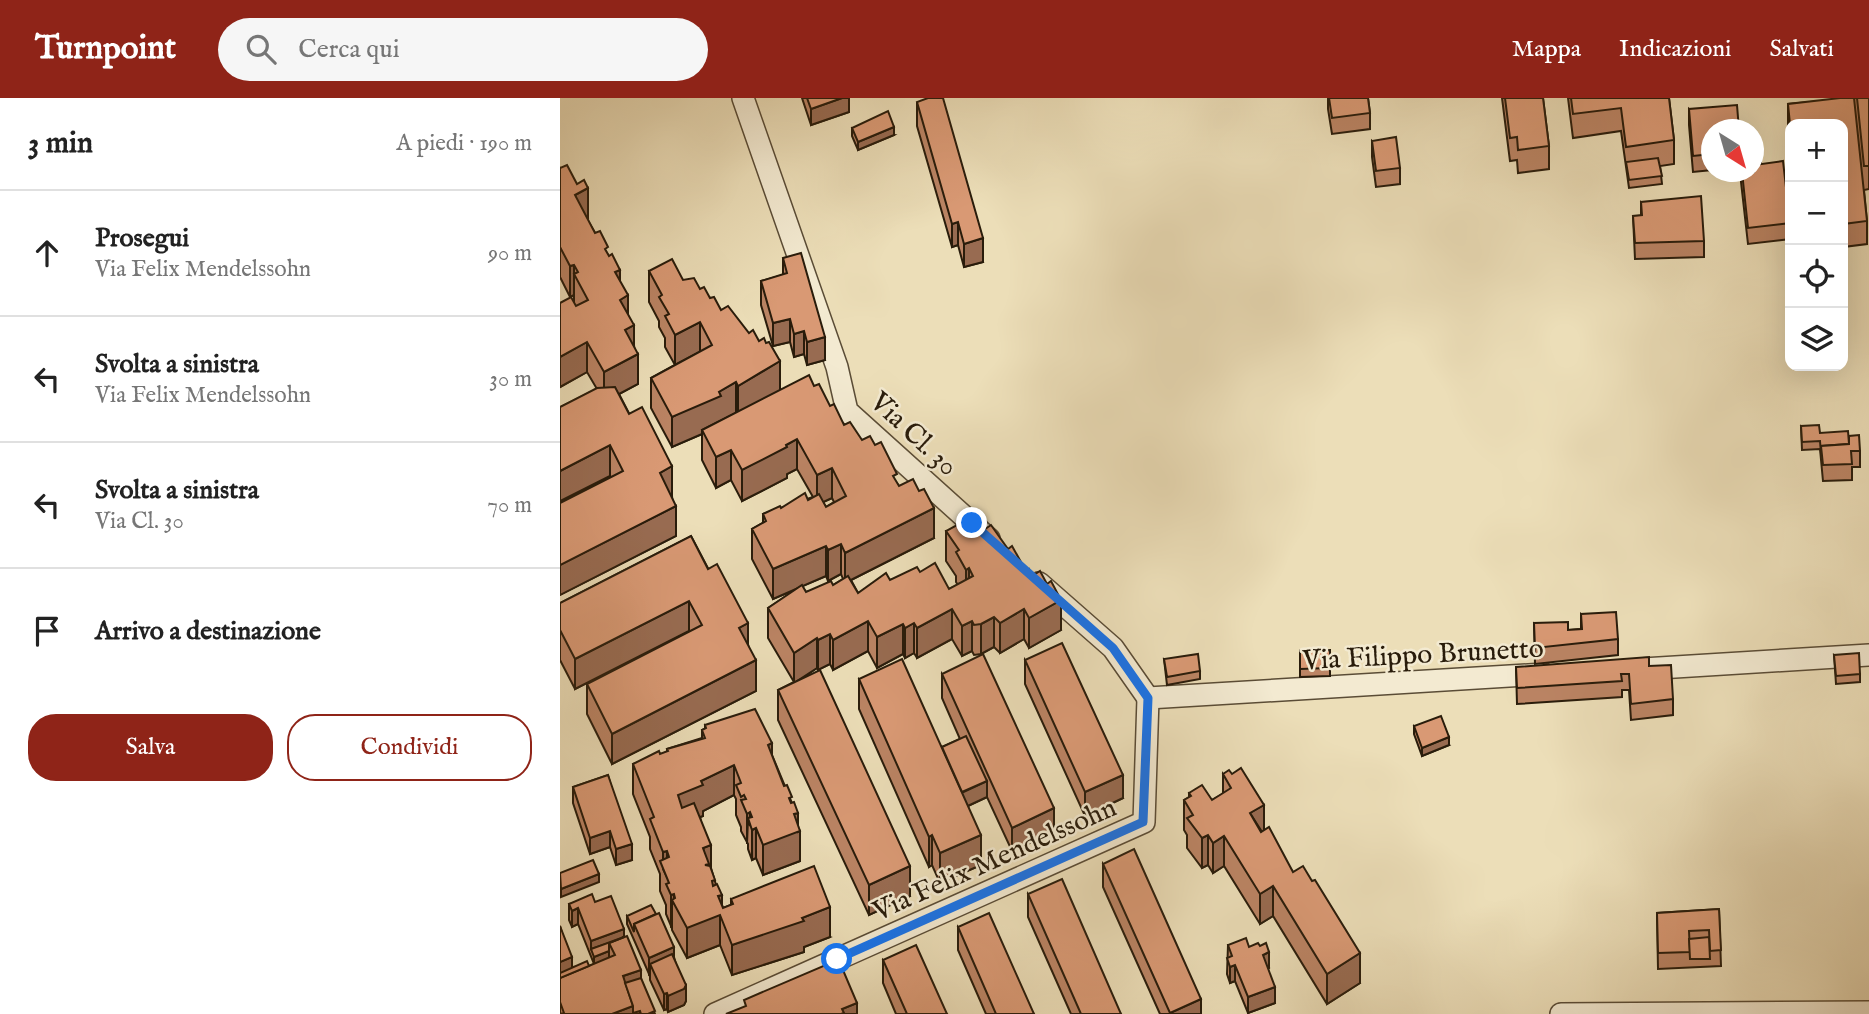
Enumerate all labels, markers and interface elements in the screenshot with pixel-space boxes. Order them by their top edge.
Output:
search box [218,18,708,81]
text: Turnpoint [35,28,176,70]
icon: search [242,30,280,68]
text: Cerca qui [298,33,400,66]
text: Mappa [1512,34,1581,65]
text: Indicazioni [1619,34,1731,65]
text: Salvati [1769,34,1834,65]
north arrow [1701,119,1764,182]
map controls [1785,119,1848,371]
button: + [1785,119,1848,182]
text: 3 min [28,125,93,163]
text: A piedi · 190 m [396,129,532,158]
button: − [1785,182,1848,245]
text: Prosegui [95,222,189,255]
icon: ahead [28,234,66,272]
text: 90 m [488,239,532,268]
button: locate [1785,245,1848,308]
text: Via Felix Mendelssohn [95,255,311,284]
button: layers [1785,308,1848,371]
text: Svolta a sinistra [95,348,259,381]
icon: left [28,360,66,398]
text: 30 m [489,365,532,394]
text: Via Felix Mendelssohn [95,381,311,410]
street label: Via Cl. 30 [861,385,965,484]
text: Svolta a sinistra [95,474,259,507]
icon: left [28,486,66,524]
text: 70 m [487,491,532,520]
text: Via Cl. 30 [95,507,184,536]
route end [956,507,987,538]
icon: arrive [28,612,66,650]
text: Arrivo a destinazione [95,615,321,648]
street label: Via Filippo Brunetto [1301,632,1545,679]
button: Salva [28,714,273,781]
button: Condividi [287,714,532,781]
street label: Via Felix Mendelssohn [867,791,1122,930]
route start [821,943,852,974]

